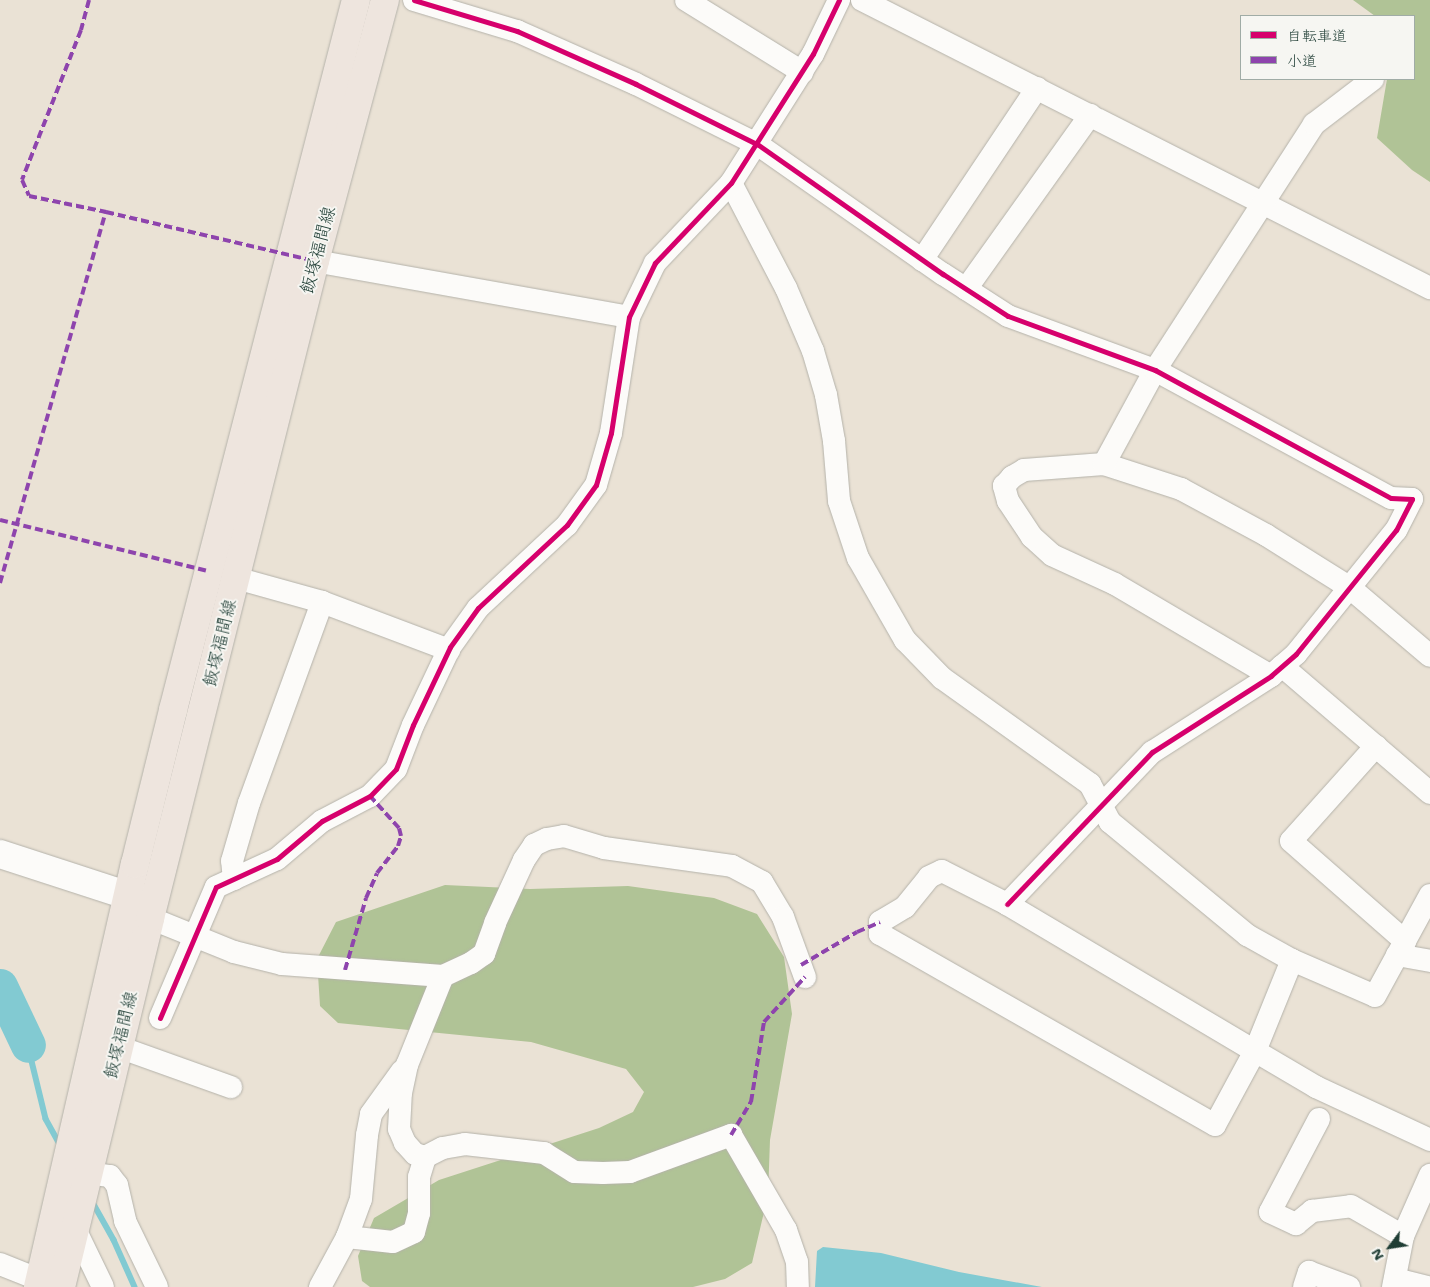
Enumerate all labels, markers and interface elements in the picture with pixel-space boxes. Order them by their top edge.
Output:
legend [1240,15,1415,80]
text: 自転車道 [1287,26,1347,46]
text: 小道 [1287,51,1317,71]
street label: 飯塚福間線 [296,204,340,296]
street label: 飯塚福間線 [199,597,241,689]
street label: 飯塚福間線 [100,989,142,1081]
north arrow [1365,1222,1415,1272]
text: N [1367,1245,1388,1264]

